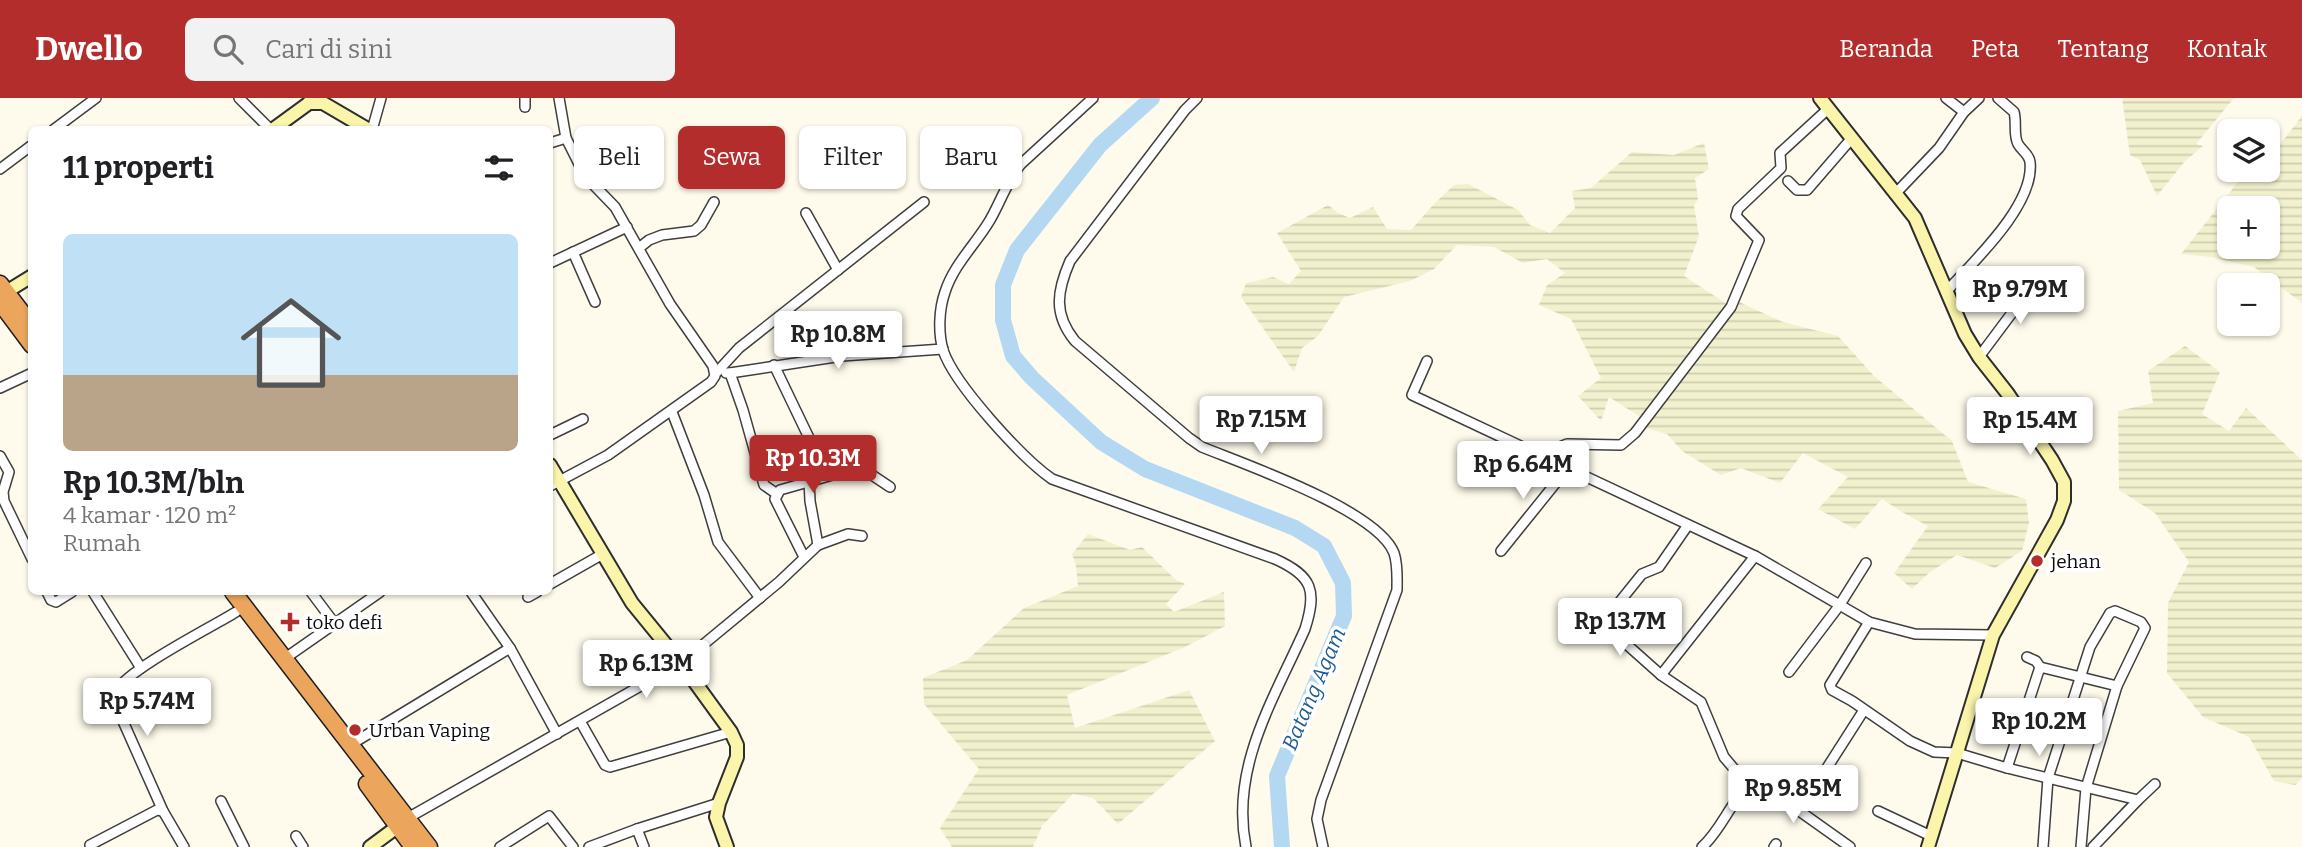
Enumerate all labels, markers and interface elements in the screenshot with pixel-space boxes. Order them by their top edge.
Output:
search box [185,18,675,81]
text: Dwello [35,29,143,69]
icon: search [209,30,247,68]
text: Cari di sini [265,34,392,65]
text: Beranda [1839,35,1933,63]
text: Peta [1971,35,2020,63]
text: Tentang [2058,35,2149,63]
text: Kontak [2187,35,2267,63]
map controls [2217,119,2280,336]
button: layers [2217,119,2280,182]
chip: Beli [574,126,664,189]
chip: Sewa [678,126,785,189]
chip: Filter [799,126,906,189]
chip: Baru [920,126,1022,189]
icon: filters [480,149,518,187]
text: 11 properti [63,150,214,186]
button: + [2217,196,2280,259]
pin: Rp 9.79M [1948,266,2092,326]
button: − [2217,273,2280,336]
text: Rp 9.79M [1972,275,2068,303]
icon: home [228,280,354,406]
pin: Rp 10.8M [766,312,910,371]
text: Rp 10.8M [790,320,886,348]
pin: Rp 7.15M [1189,396,1333,456]
pin: Rp 15.4M [1958,398,2102,457]
text: Rp 7.15M [1216,405,1306,433]
text: Rp 15.4M [1983,406,2077,434]
pin: Rp 10.3M [741,436,885,495]
pin: Rp 6.64M [1451,442,1595,501]
text: Rp 10.3M [766,444,860,472]
text: Rp 6.64M [1473,450,1573,478]
text: Rp 10.3M/bln [63,465,244,501]
text: 4 kamar · 120 m² [63,501,236,529]
text: Rumah [63,529,141,557]
place label: jehan [2050,550,2101,573]
marker: jehan [2029,553,2045,569]
pin: Rp 13.7M [1548,598,1692,658]
text: Rp 13.7M [1574,607,1666,635]
place label: toko defi [306,611,383,634]
marker: toko defi [280,612,300,632]
water label: Batang Agam [1277,624,1351,754]
pin: Rp 6.13M [574,640,718,700]
text: Rp 6.13M [599,649,693,677]
pin: Rp 5.74M [75,678,219,738]
text: Rp 5.74M [99,687,195,715]
pin: Rp 10.2M [1967,698,2111,758]
text: Rp 10.2M [1991,707,2087,735]
place label: Urban Vaping [369,719,490,742]
marker: Urban Vaping [347,722,363,738]
pin: Rp 9.85M [1721,766,1865,825]
text: Rp 9.85M [1744,774,1842,802]

